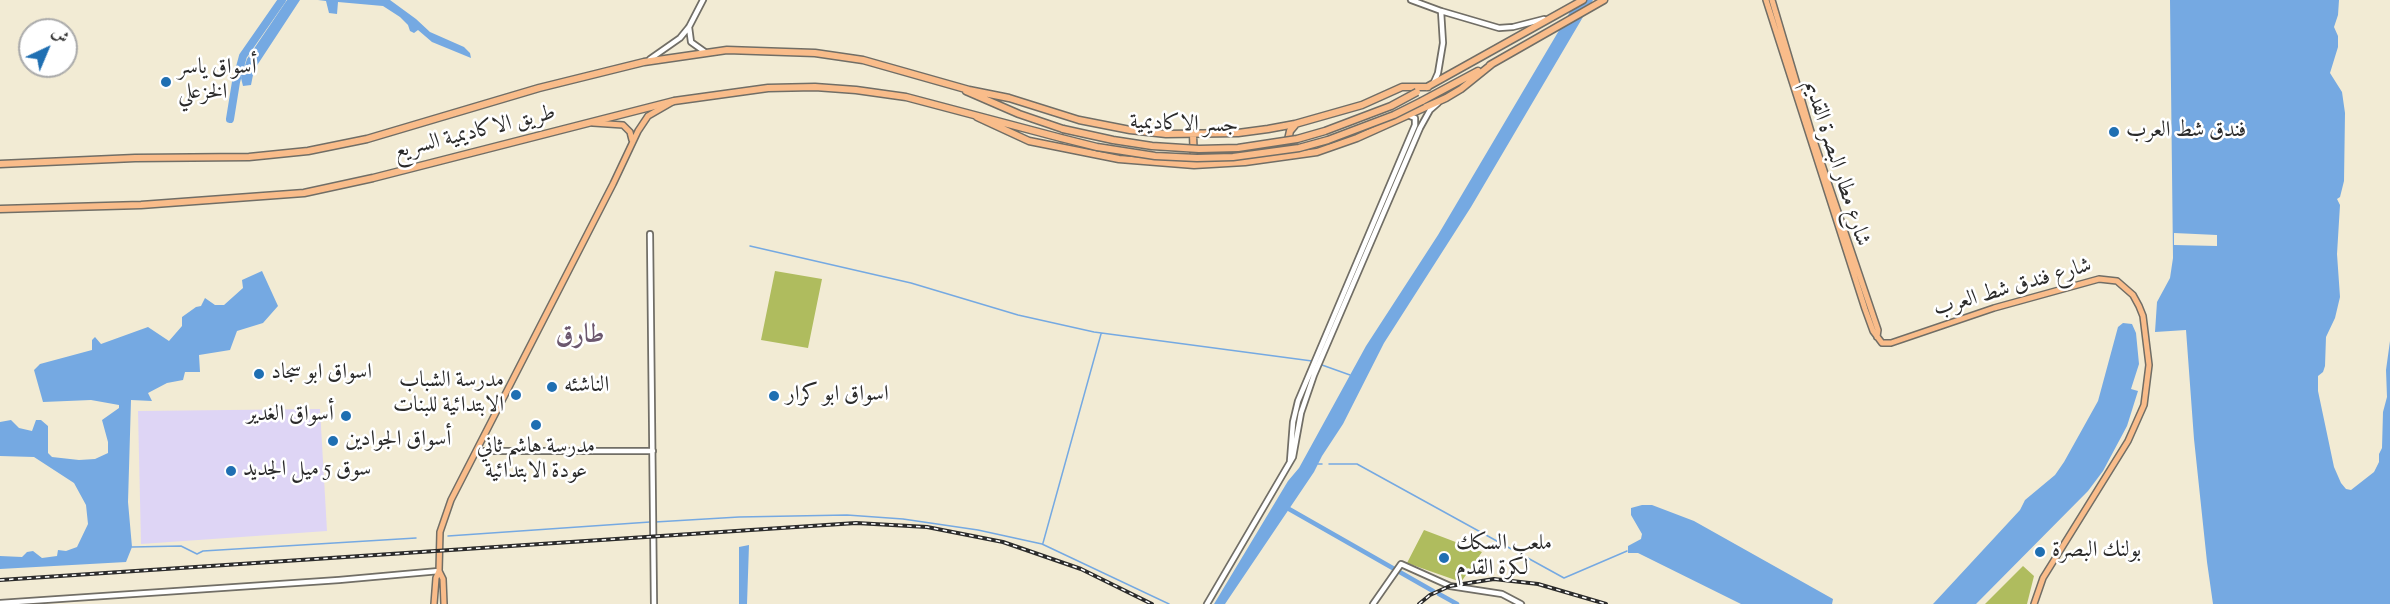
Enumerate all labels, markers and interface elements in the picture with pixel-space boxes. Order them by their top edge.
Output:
north arrow [18,18,78,78]
text: ش [46,22,73,50]
place label: أسواق ياسر الخزعلي [178,56,257,107]
marker: أسواق ياسر الخزعلي [159,75,173,89]
street label: شارع مطار البصرة القديم [1796,78,1874,250]
street label: طريق الاكاديمية السريع [391,101,559,167]
street label: جسر الاكاديمية [1129,111,1239,141]
place label: فندق شط العرب [2126,119,2246,145]
marker: فندق شط العرب [2107,125,2121,139]
street label: شارع فندق شط العرب [1931,254,2095,324]
district label: طارق [556,322,604,354]
place label: اسواق ابو سجاد [271,361,372,387]
marker: اسواق ابو سجاد [252,367,266,381]
place label: مدرسة الشباب الابتدائية للبنات [393,369,504,420]
place label: الناشئه [564,374,609,400]
marker: الناشئه [545,380,559,394]
place label: اسواق ابو كرار [786,383,889,409]
marker: مدرسة الشباب الابتدائية للبنات [509,388,523,402]
marker: اسواق ابو كرار [767,389,781,403]
place label: أسواق الغدير [247,403,334,429]
marker: أسواق الغدير [339,409,353,423]
marker: مدرسة هاشم ثاني عودة الابتدائية [529,418,543,432]
place label: أسواق الجوادين [345,428,451,454]
marker: أسواق الجوادين [326,434,340,448]
place label: مدرسة هاشم ثاني عودة الابتدائية [477,435,595,487]
place label: سوق 5 ميل الجديد [243,458,371,484]
marker: سوق 5 ميل الجديد [224,464,238,478]
place label: ملعب السكك لكرة القدم [1456,532,1552,584]
place label: بولنك البصرة [2052,539,2141,565]
marker: بولنك البصرة [2033,545,2047,559]
marker: ملعب السكك لكرة القدم [1437,551,1451,565]

